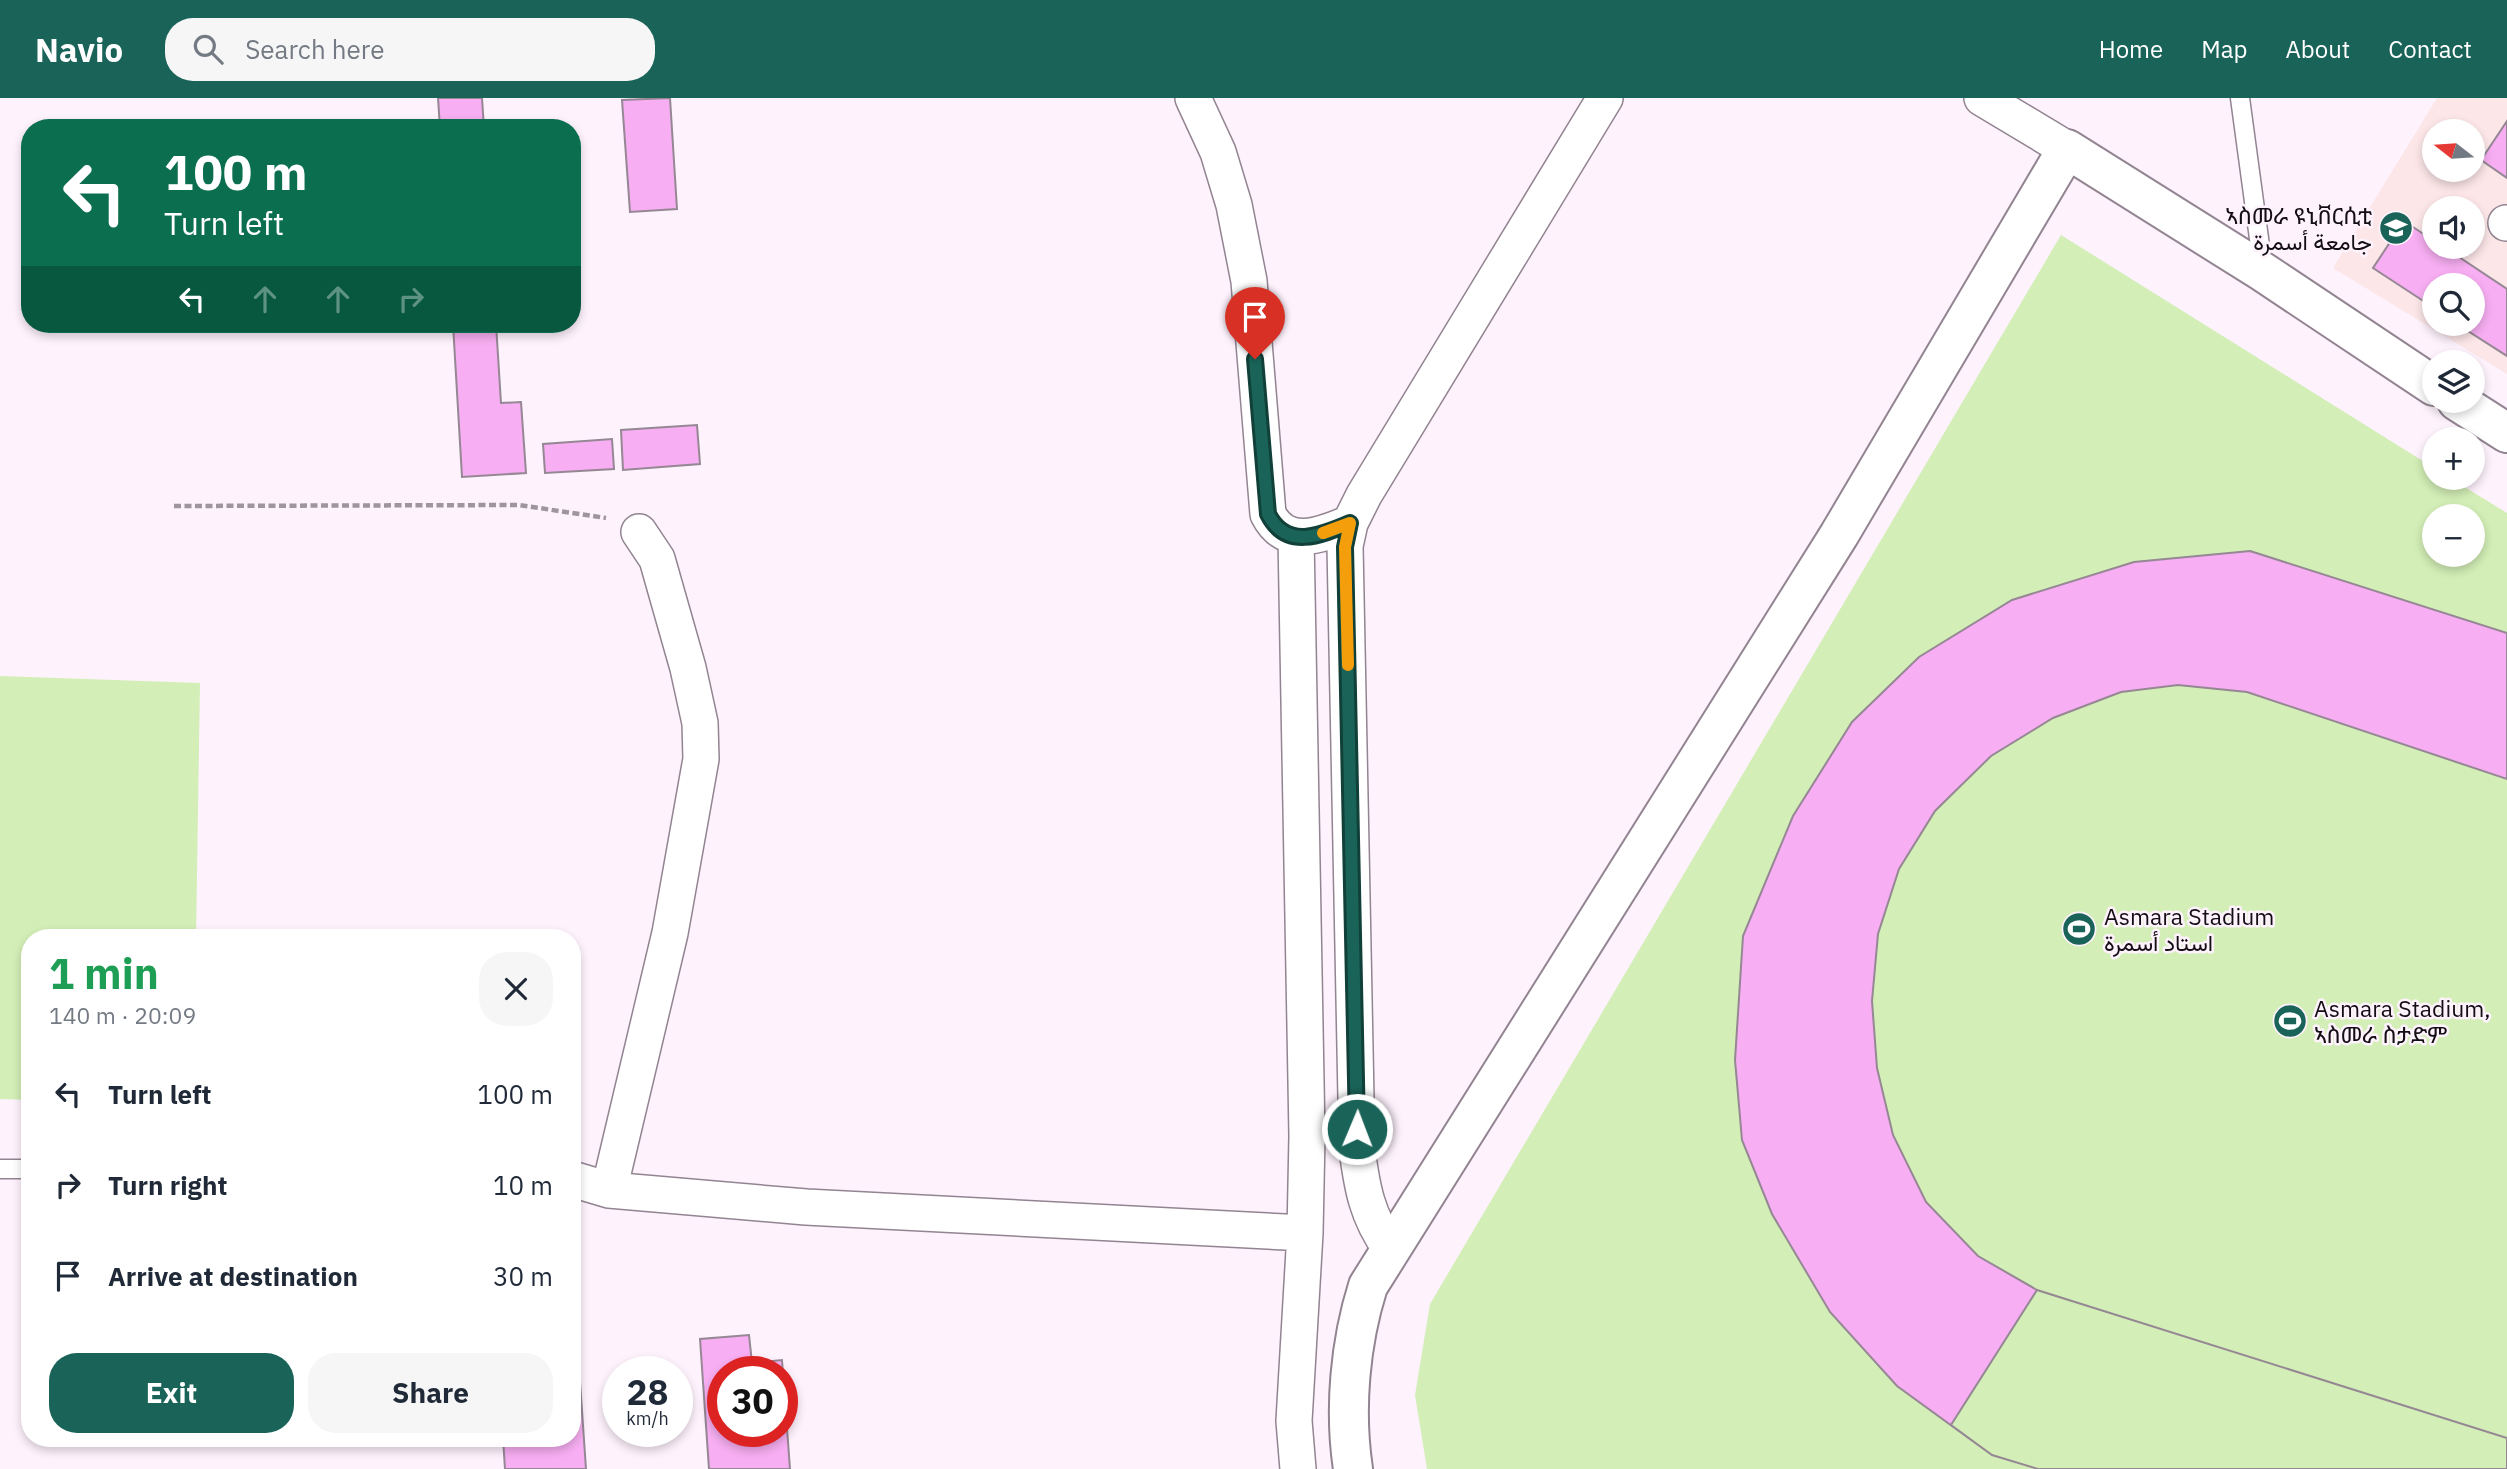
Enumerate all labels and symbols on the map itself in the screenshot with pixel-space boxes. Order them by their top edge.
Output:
north arrow [2422,119,2485,182]
place label: ኣስመራ ዩኒቨርሲቲ جامعة أسمرة [2225,200,2372,257]
school or university icon: ኣስመራ ዩኒቨርሲቲ جامعة أسمرة [2377,209,2415,247]
pin [1225,287,1285,359]
place label: Asmara Stadium استاد أسمرة [2104,901,2274,958]
sports icon: Asmara Stadium استاد أسمرة [2060,910,2098,948]
place label: Asmara Stadium, ኣስመራ ስታድም [2314,993,2491,1049]
sports icon: Asmara Stadium, ኣስመራ ስታድም [2271,1002,2309,1040]
position arrow [1320,1092,1394,1166]
speed limit sign: 30 [707,1356,798,1447]

